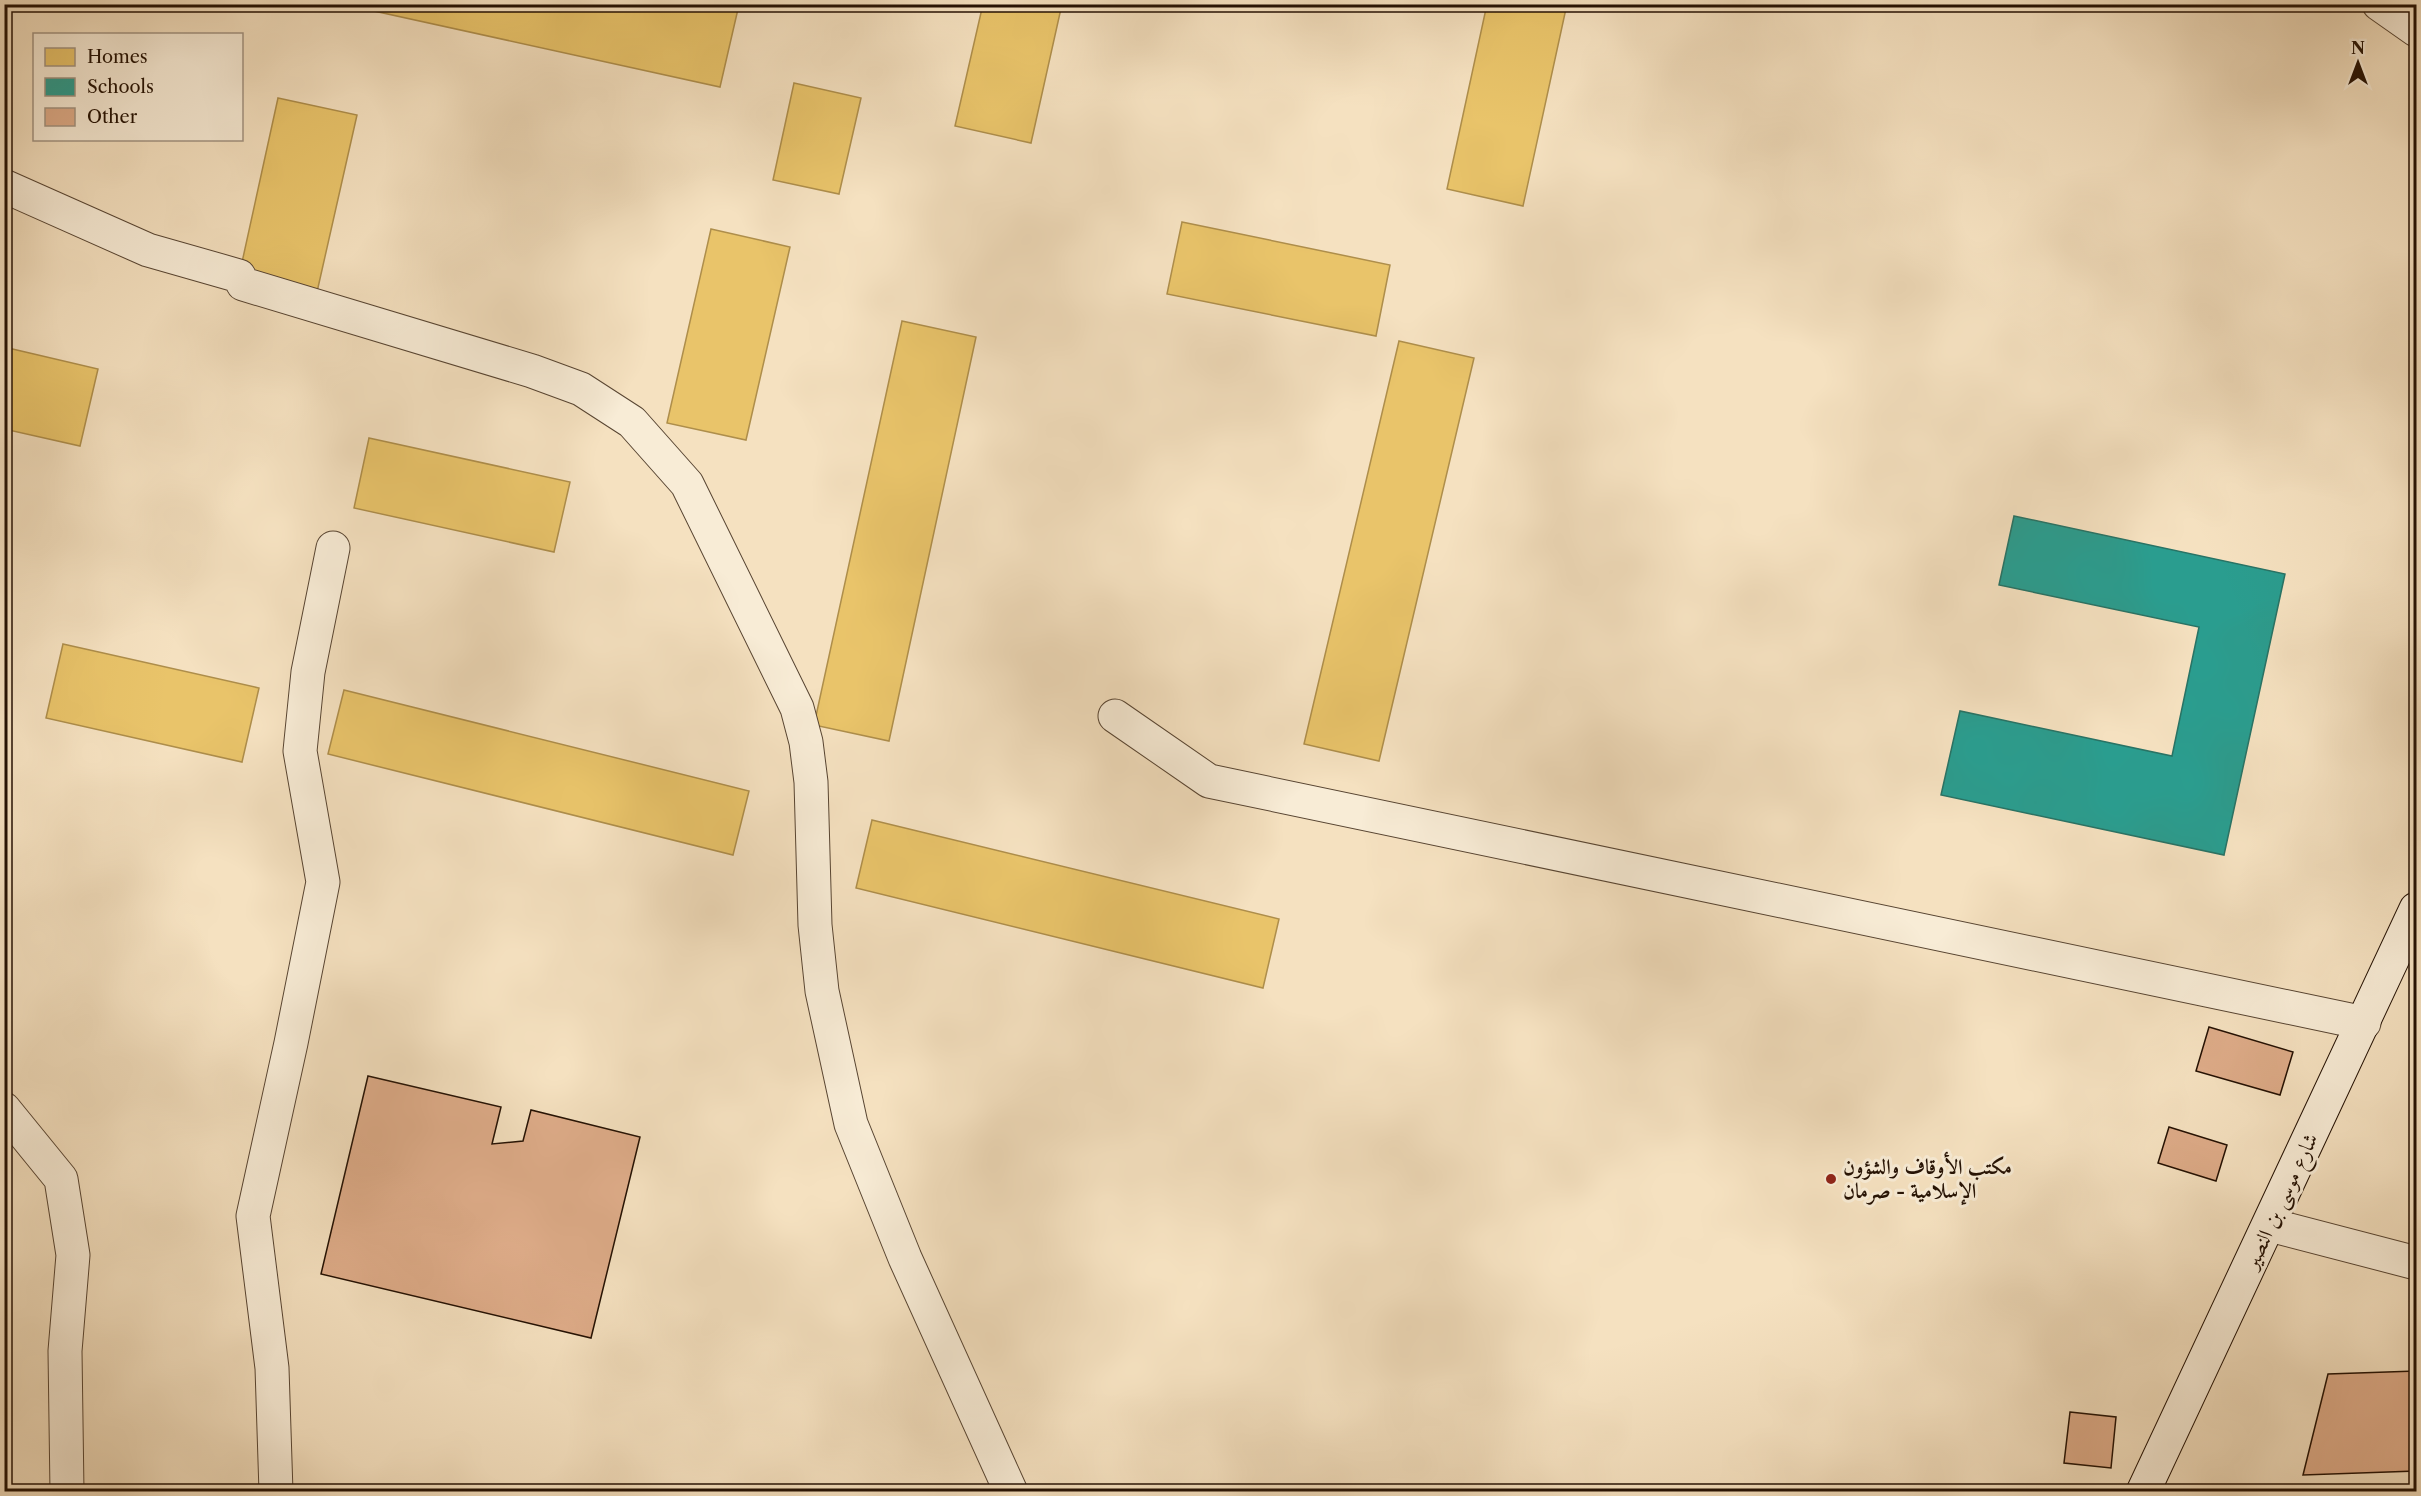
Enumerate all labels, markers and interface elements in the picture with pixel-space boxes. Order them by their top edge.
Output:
legend [33,33,243,141]
north arrow [2328,33,2388,93]
text: N [2351,38,2365,58]
text: Homes [87,46,148,68]
text: Schools [87,76,154,98]
text: Other [87,106,138,128]
street label: شارع موسى بن النصير [2237,1129,2328,1277]
place label: مكتب الأوقاف والشؤون الإسلامية - صرمان [1843,1151,2012,1206]
marker: مكتب الأوقاف والشؤون الإسلامية - صرمان [1824,1172,1838,1186]

